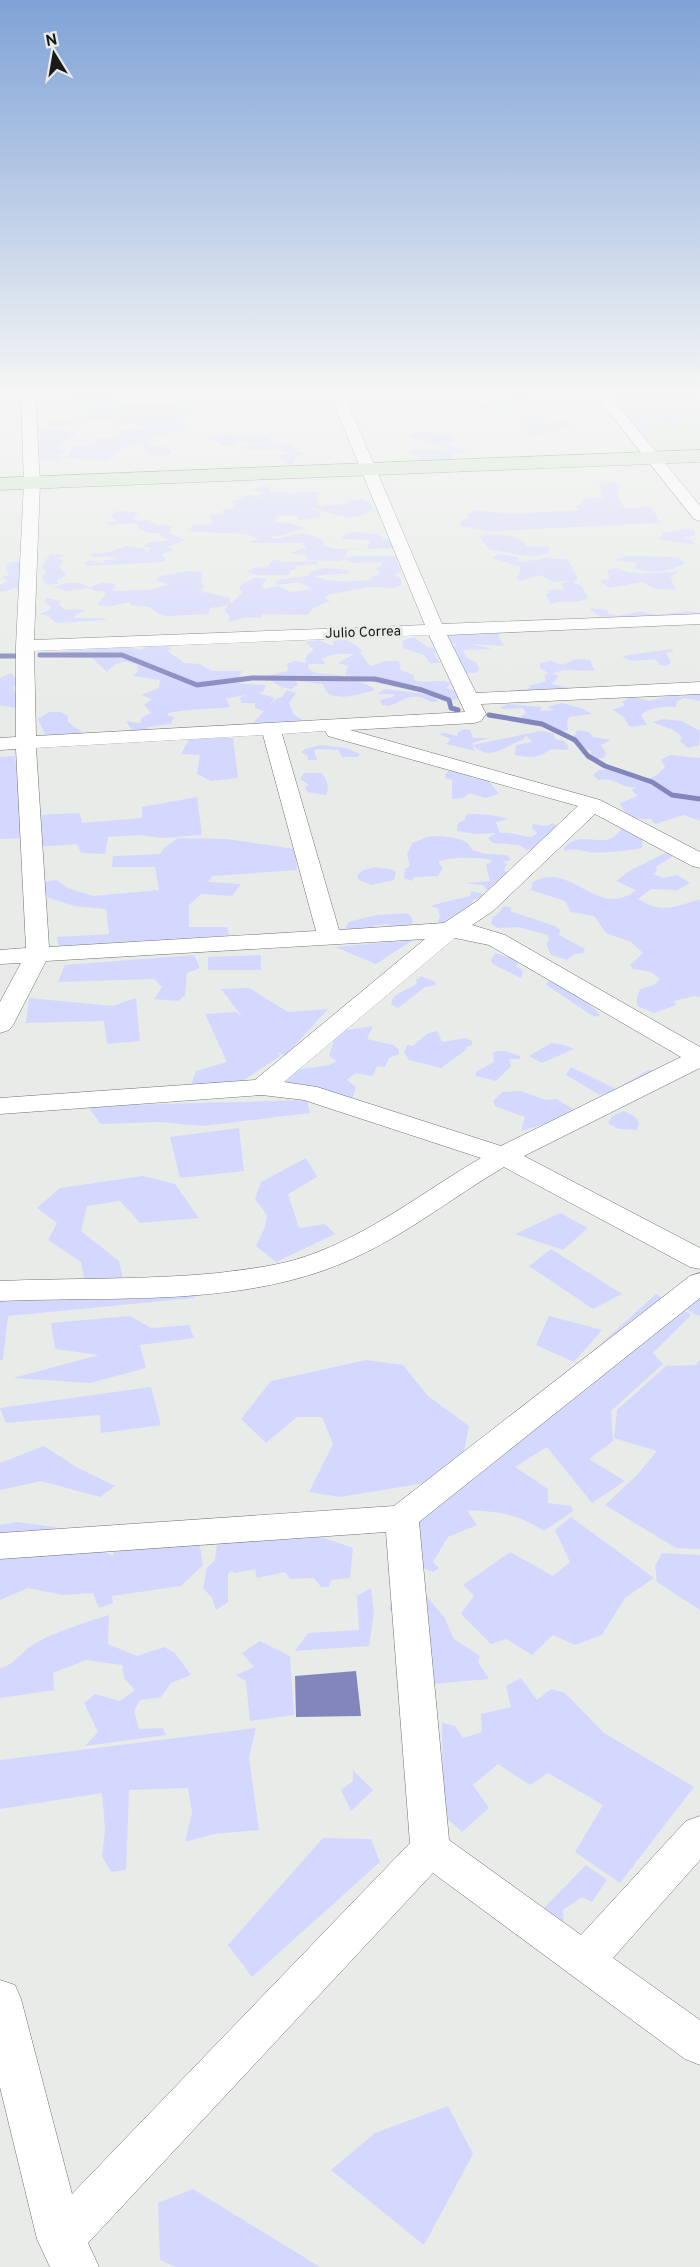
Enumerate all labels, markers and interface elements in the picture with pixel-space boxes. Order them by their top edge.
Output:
north arrow [24,24,84,84]
text: N [44,30,59,52]
street label: Julio Correa [325,623,401,643]

